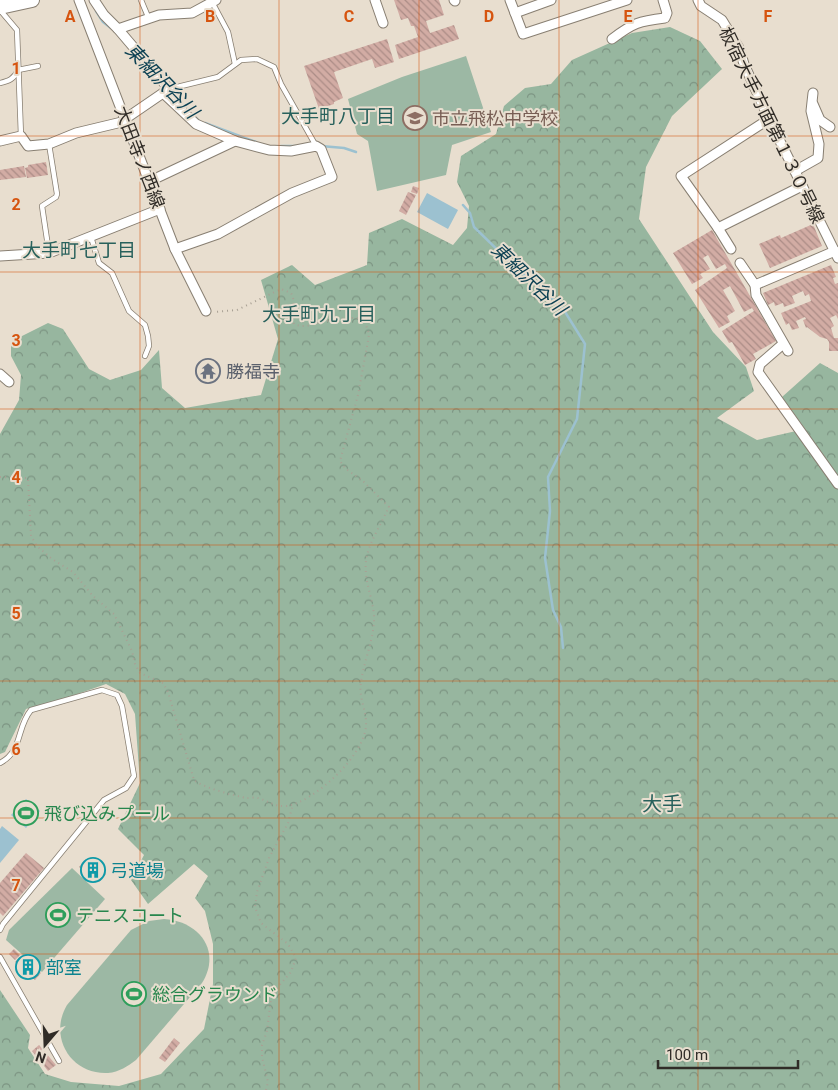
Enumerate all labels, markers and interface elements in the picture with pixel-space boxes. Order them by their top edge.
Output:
text: A [65,7,76,26]
text: B [205,7,215,26]
text: C [344,7,354,26]
text: D [484,7,494,26]
text: E [624,7,633,26]
text: F [764,7,773,26]
street label: 板宿大手方面第１３０号線 [715,23,829,227]
water label: 東細沢谷川 [121,39,205,125]
text: 1 [11,59,21,78]
street label: 大田寺ノ西線 [111,103,169,211]
district label: 大手町八丁目 [281,105,395,128]
school or university icon: 市立飛松中学校 [402,105,428,131]
place label: 市立飛松中学校 [432,108,558,129]
text: 2 [11,195,21,214]
water label: 東細沢谷川 [487,238,573,322]
district label: 大手町七丁目 [22,239,136,262]
district label: 大手町九丁目 [262,303,376,326]
text: 3 [11,331,21,350]
temple icon: 勝福寺 [195,358,221,384]
place label: 勝福寺 [226,361,280,382]
text: 4 [11,468,21,487]
text: 5 [11,604,21,623]
text: 6 [11,740,21,759]
district label: 大手 [642,792,682,816]
sports icon: 飛び込みプール [13,800,39,826]
place label: 飛び込みプール [44,803,170,824]
building icon: 弓道場 [80,857,106,883]
place label: 弓道場 [110,860,164,881]
text: 7 [11,876,21,895]
sports icon: テニスコート [45,902,71,928]
place label: テニスコート [76,905,184,926]
building icon: 部室 [15,954,41,980]
place label: 部室 [46,957,82,978]
sports icon: 総合グラウンド [121,981,147,1007]
place label: 総合グラウンド [152,984,278,1005]
north arrow [20,1020,70,1070]
scale bar [658,1038,798,1070]
text: 100 m [666,1046,708,1064]
text: N [33,1048,48,1066]

